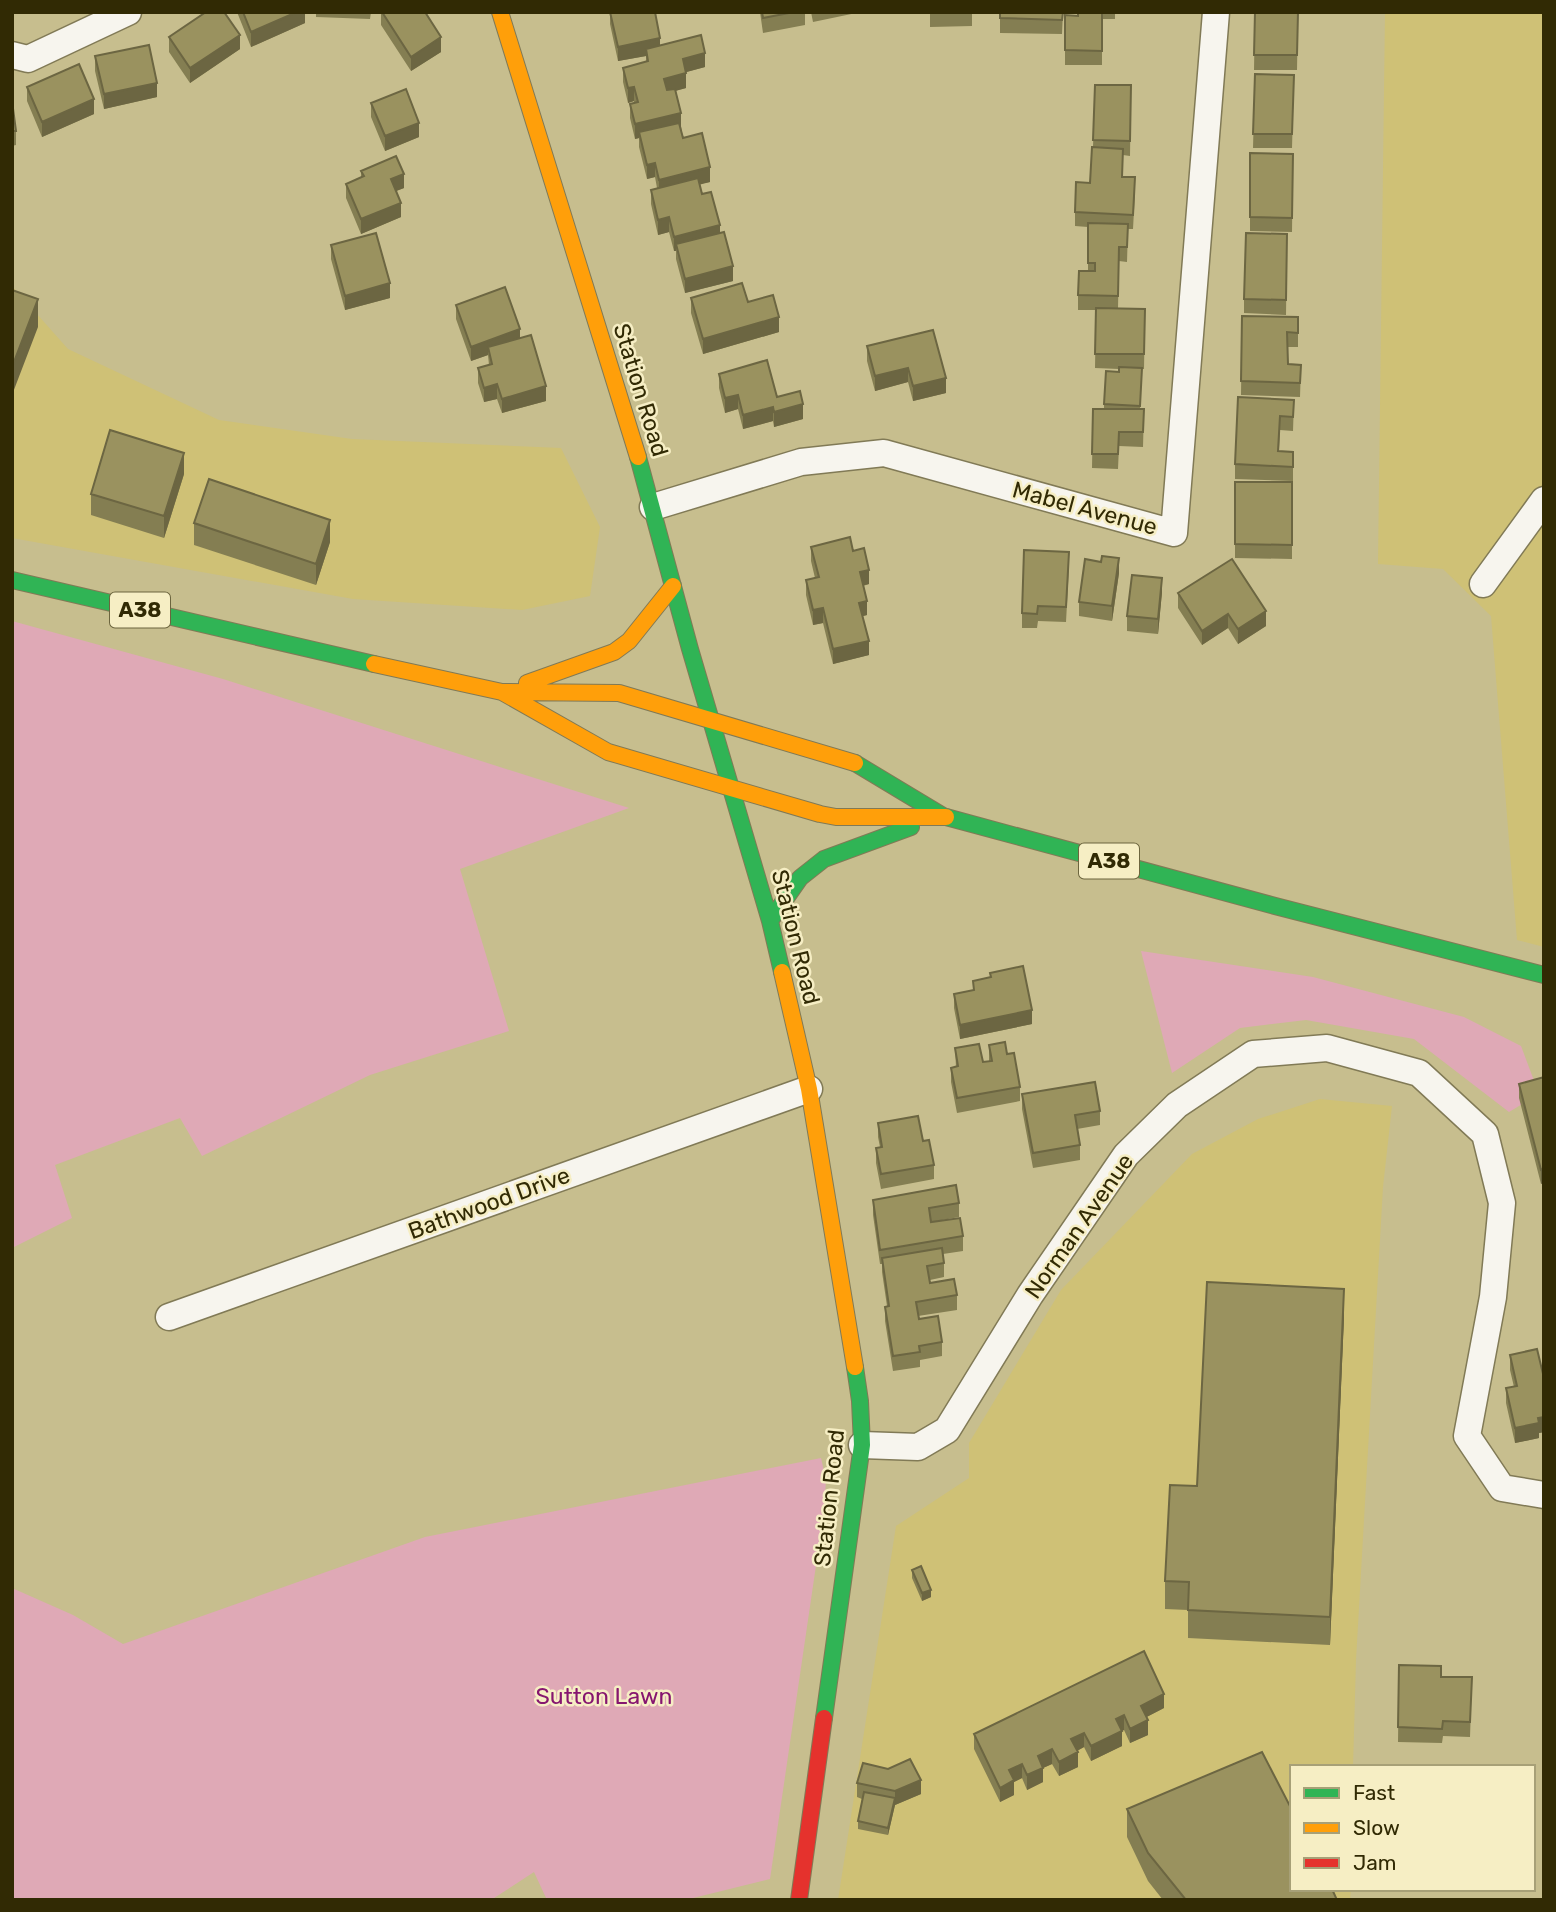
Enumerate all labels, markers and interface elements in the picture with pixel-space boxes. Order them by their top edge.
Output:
street label: Station Road [607,320,675,460]
street label: Mabel Avenue [1010,475,1160,541]
road number: A38 [110,592,170,628]
road number: A38 [1079,844,1139,878]
street label: Station Road [766,867,826,1007]
street label: Norman Avenue [1019,1148,1139,1304]
street label: Bathwood Drive [404,1161,574,1245]
street label: Station Road [808,1428,850,1568]
park label: Sutton Lawn [536,1682,672,1710]
legend [1290,1765,1535,1891]
text: Fast [1353,1780,1395,1805]
text: Slow [1353,1815,1400,1840]
text: Jam [1353,1850,1397,1875]

